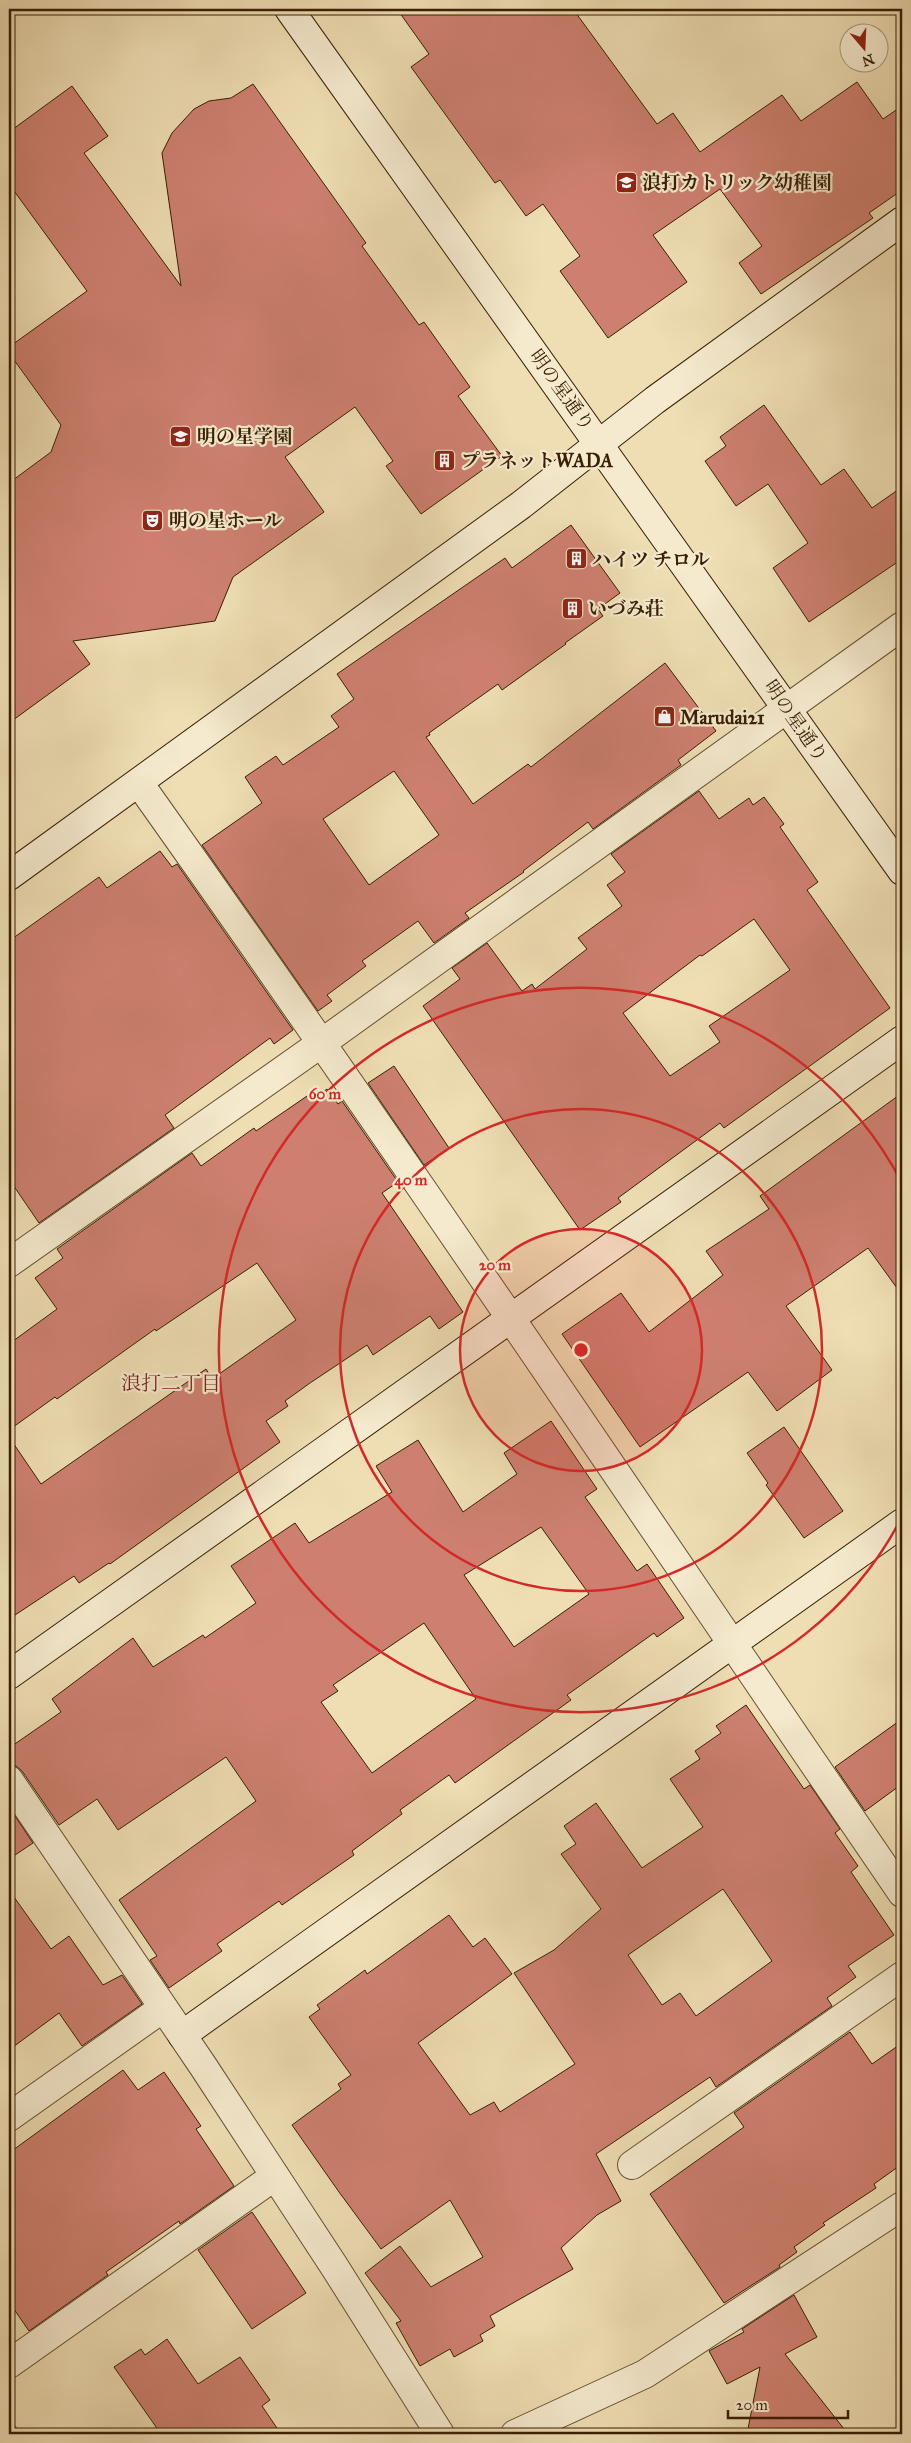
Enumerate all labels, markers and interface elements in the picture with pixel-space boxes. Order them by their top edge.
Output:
north arrow [838,22,888,72]
text: N [860,50,876,70]
school or university icon: 浪打カトリック幼稚園 [614,170,638,194]
place label: 浪打カトリック幼稚園 [642,171,831,194]
street label: 明の星通り [525,345,599,435]
school or university icon: 明の星学園 [169,424,193,448]
place label: 明の星学園 [197,425,292,448]
building icon: プラネットWADA [433,448,457,472]
place label: プラネットWADA [461,449,613,472]
theatre icon: 明の星ホール [141,508,165,532]
place label: 明の星ホール [169,509,283,532]
building icon: ハイツ チロル [564,547,588,571]
place label: ハイツ チロル [592,548,710,571]
building icon: いづみ荘 [560,596,584,620]
place label: いづみ荘 [588,597,664,620]
street label: 明の星通り [759,675,833,767]
shop icon: Marudai21 [652,705,676,729]
place label: Marudai21 [680,706,765,729]
text: 60 m [309,1085,342,1103]
text: 40 m [395,1171,428,1190]
text: 20 m [479,1256,511,1274]
centre of rings [572,1341,590,1359]
district label: 浪打二丁目 [121,1371,221,1395]
scale bar [728,2388,848,2420]
text: 20 m [736,2396,768,2414]

